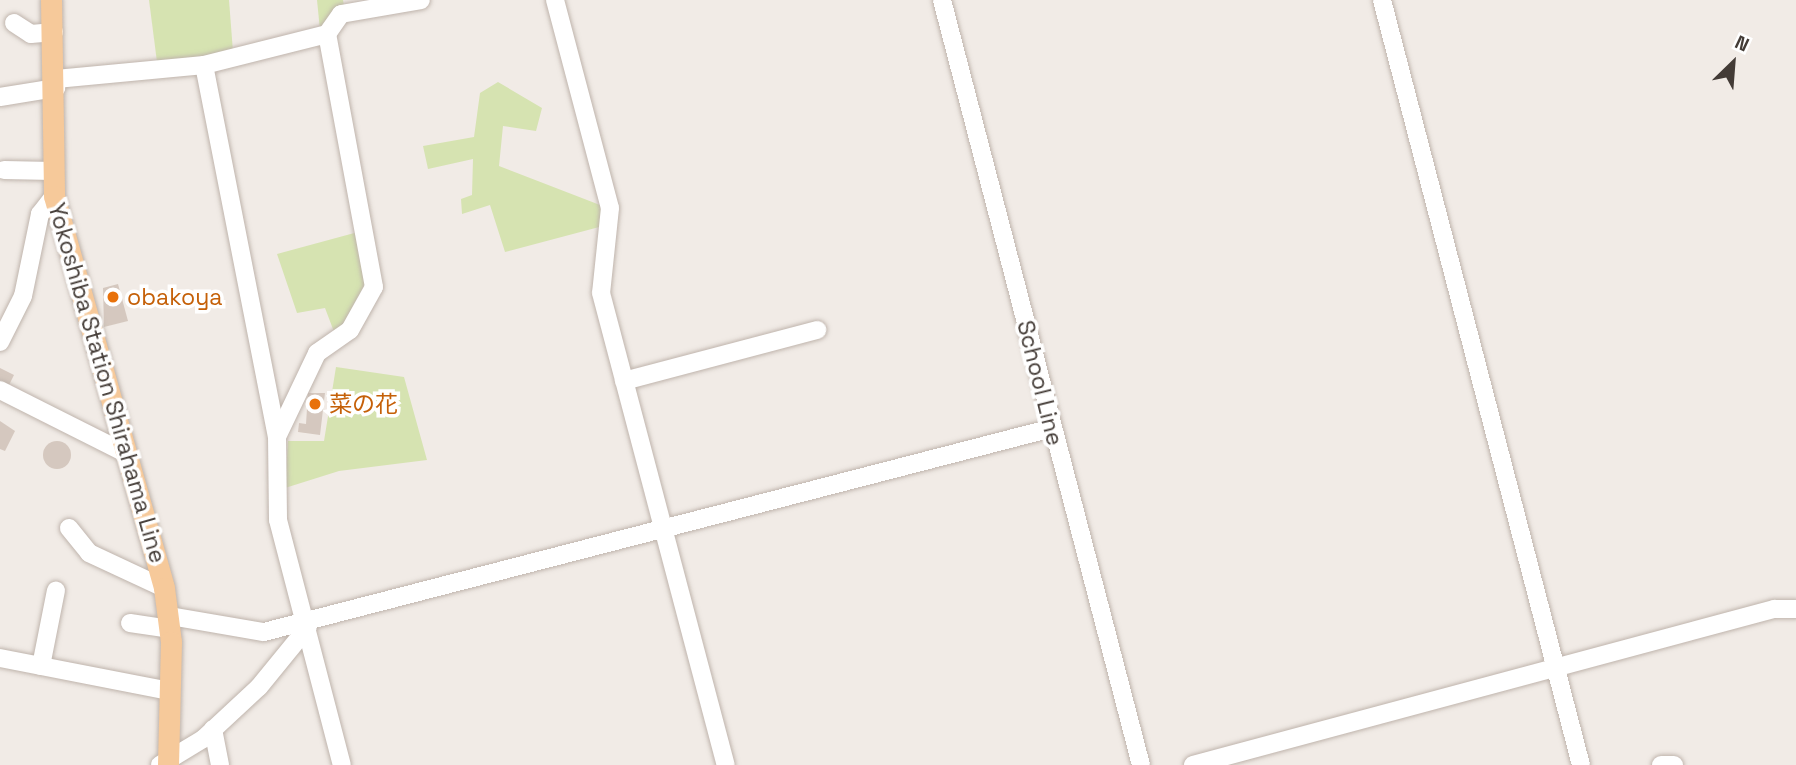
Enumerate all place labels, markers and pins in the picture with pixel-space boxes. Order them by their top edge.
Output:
place label: obakoya [127,283,223,311]
marker: obakoya [105,289,121,305]
place label: 菜の花 [329,390,398,418]
marker: 菜の花 [307,396,323,412]

